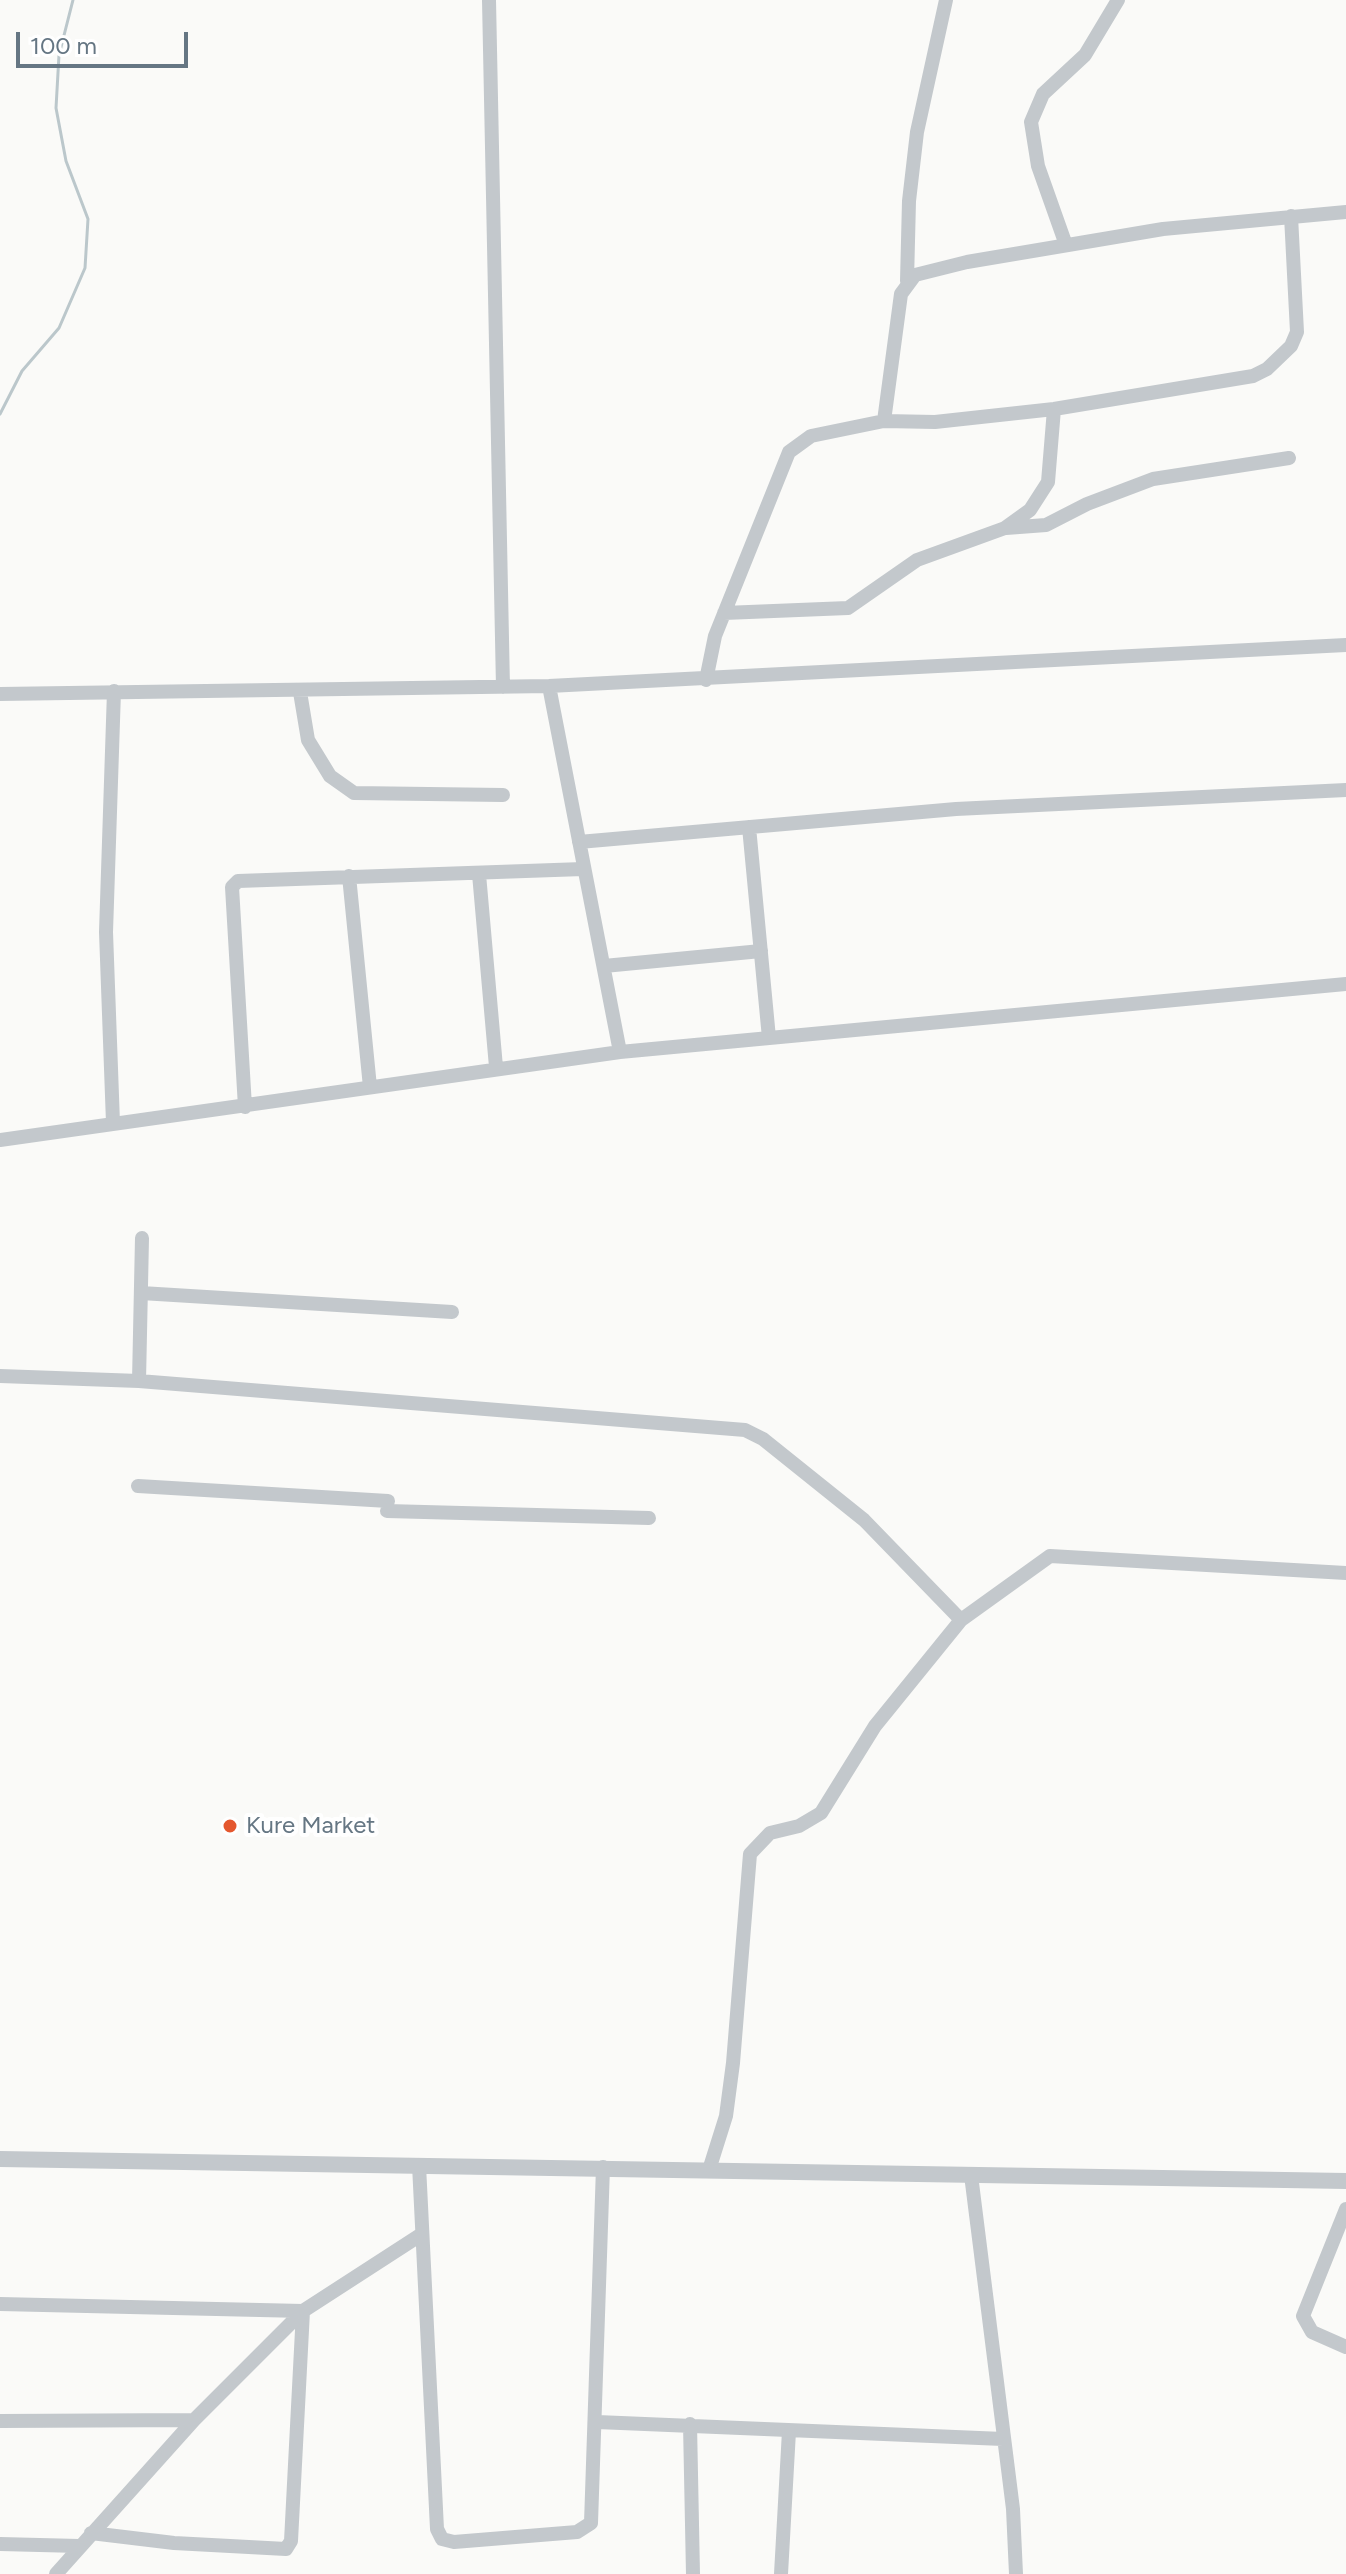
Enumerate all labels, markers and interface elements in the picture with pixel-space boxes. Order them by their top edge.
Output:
scale bar [20,16,192,66]
text: 100 m [30,31,97,60]
place label: Kure Market [246,1812,375,1840]
marker: Kure Market [221,1817,239,1835]

